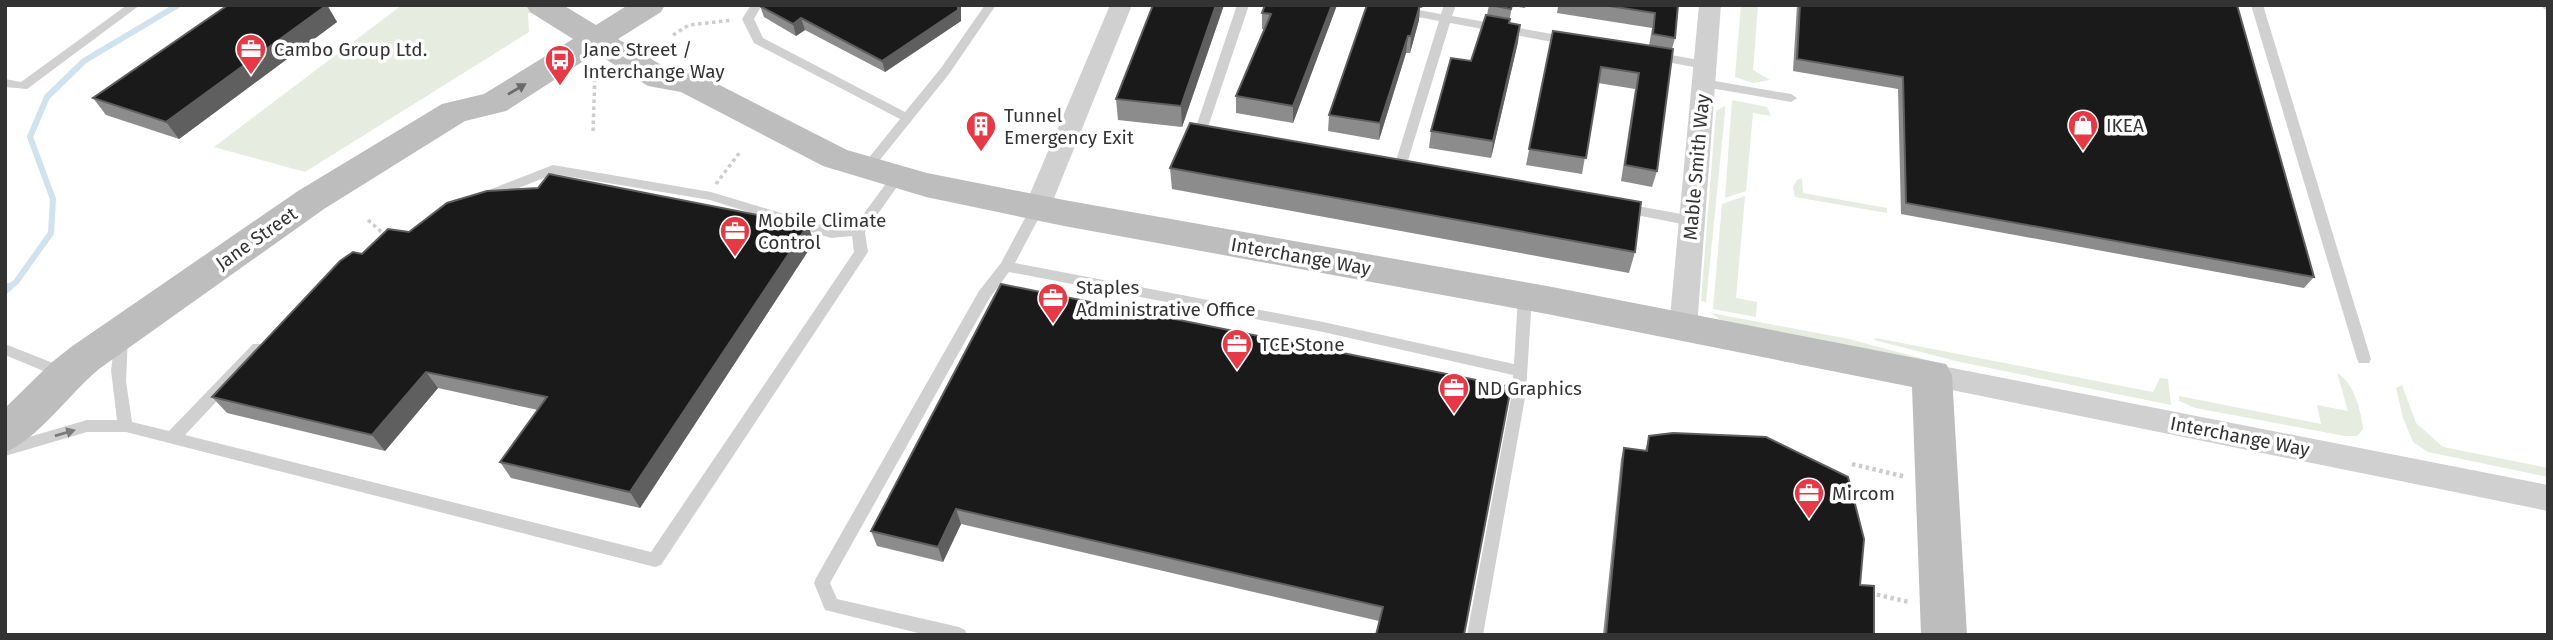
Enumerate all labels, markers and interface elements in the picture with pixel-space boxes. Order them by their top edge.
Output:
office icon: Cambo Group Ltd. [234,32,268,76]
place label: Cambo Group Ltd. [274,38,427,61]
place label: Jane Street / Interchange Way [583,38,725,83]
bus stop icon: Jane Street / Interchange Way [543,43,577,87]
one-way arrow [508,82,527,95]
street label: Mable Smith Way [1679,92,1714,241]
place label: Tunnel Emergency Exit [1004,104,1134,149]
shop icon: IKEA [2066,108,2100,152]
building icon: Tunnel Emergency Exit [964,109,998,153]
place label: IKEA [2106,114,2144,137]
street label: Jane Street [211,202,302,275]
place label: Mobile Climate Control [758,209,886,254]
office icon: Mobile Climate Control [718,214,752,258]
street label: Interchange Way [1229,233,1373,280]
place label: Staples Administrative Office [1076,276,1256,321]
office icon: Staples Administrative Office [1036,281,1070,325]
office icon: TCE Stone [1220,327,1254,371]
place label: TCE Stone [1260,333,1345,356]
office icon: ND Graphics [1437,371,1471,415]
place label: ND Graphics [1477,377,1582,400]
street label: Interchange Way [2168,412,2312,461]
one-way arrow [54,427,75,437]
office icon: Mircom [1792,476,1826,520]
place label: Mircom [1832,482,1895,505]

